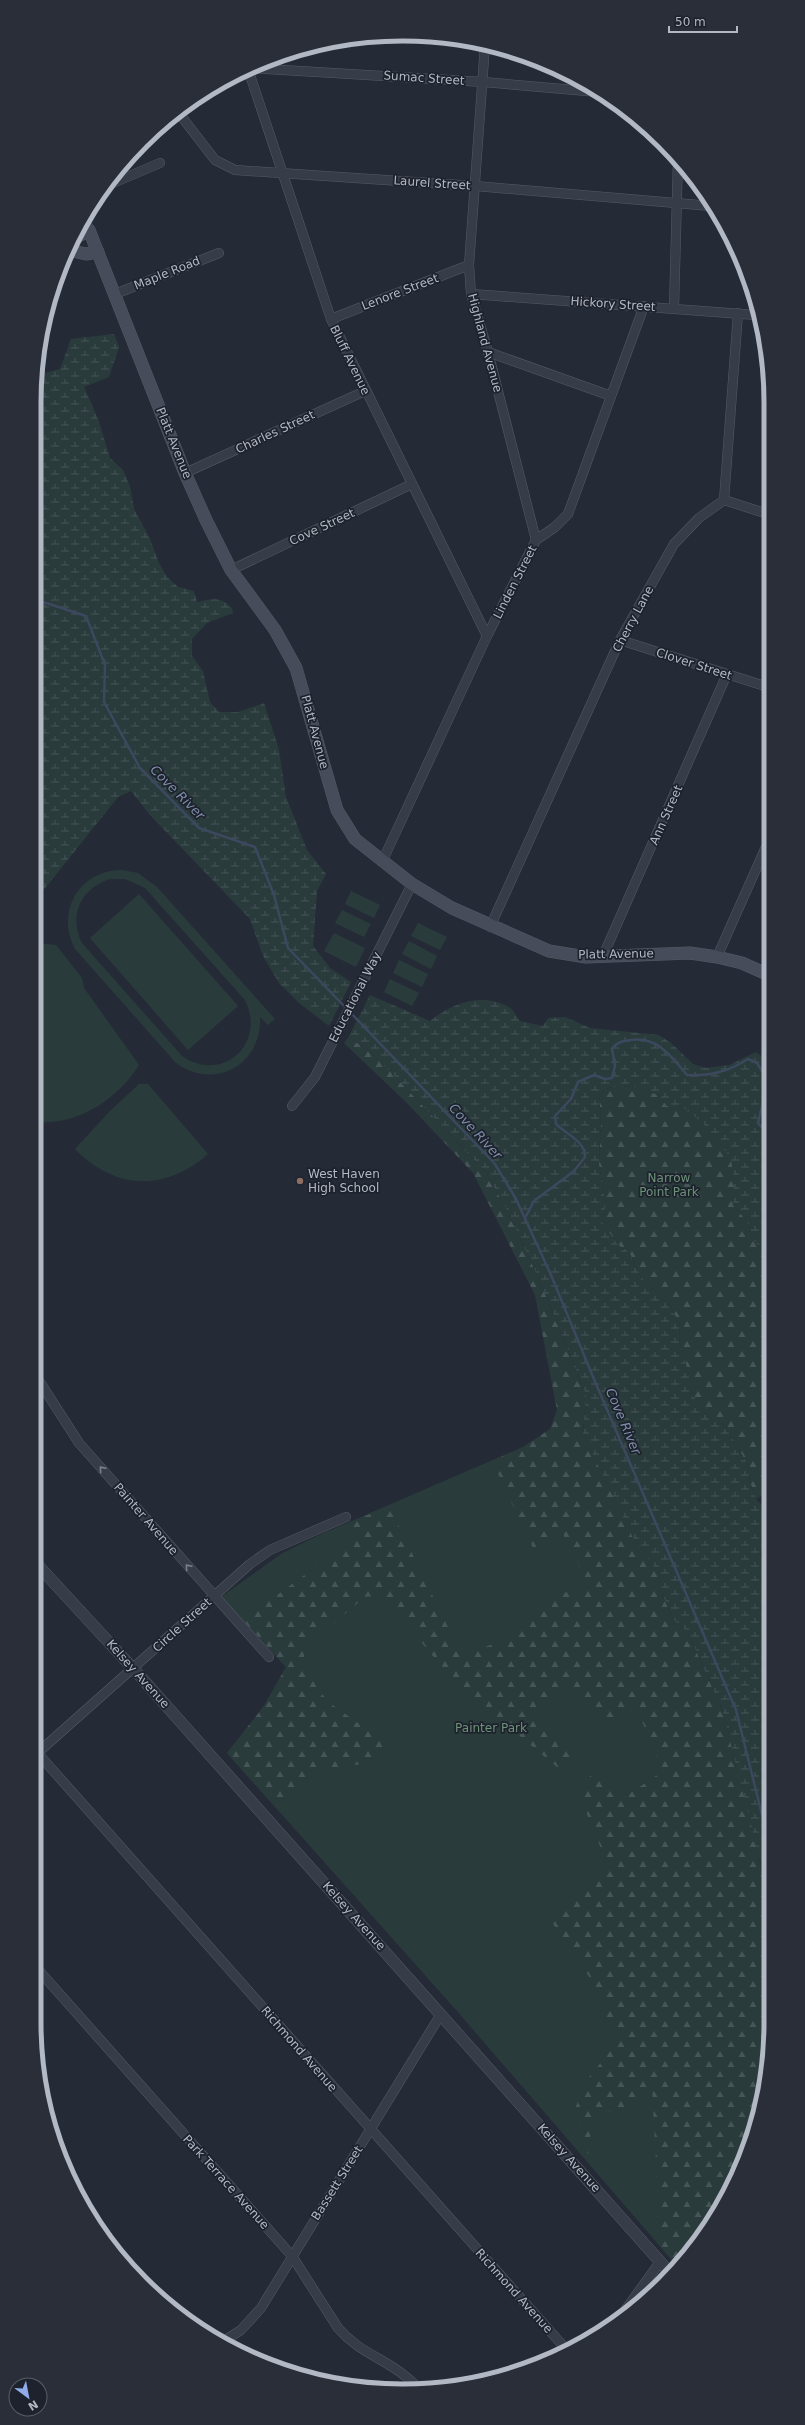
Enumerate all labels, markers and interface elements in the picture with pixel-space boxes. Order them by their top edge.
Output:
scale bar [669,8,737,34]
text: 50 m [675,15,706,29]
street label: Sumac Street [383,68,465,88]
street label: Laurel Street [393,173,471,193]
street label: Maple Road [132,253,202,293]
street label: Lenore Street [360,271,441,313]
street label: Highland Avenue [465,292,505,394]
street label: Hickory Street [570,294,656,314]
street label: Bluff Avenue [327,323,373,397]
street label: Platt Avenue [153,405,195,481]
street label: Charles Street [233,407,317,456]
street label: Cove Street [287,506,357,548]
street label: Linden Street [490,543,540,621]
street label: Cherry Lane [610,583,656,655]
street label: Clover Street [654,645,734,683]
street label: Platt Avenue [298,694,332,770]
water label: Cove River [147,762,209,824]
street label: Ann Street [647,783,685,847]
street label: Platt Avenue [578,946,654,962]
street label: Educational Way [326,949,384,1045]
water label: Cove River [446,1100,506,1163]
place label: West Haven High School [308,1167,380,1195]
park label: Narrow Point Park [639,1171,699,1199]
marker: West Haven High School [295,1176,305,1186]
water label: Cove River [603,1386,645,1458]
one-way arrow [100,1467,107,1474]
street label: Painter Avenue [111,1480,181,1558]
one-way arrow [185,1564,193,1572]
street label: Circle Street [150,1595,214,1655]
street label: Kelsey Avenue [104,1637,172,1711]
park label: Painter Park [455,1721,527,1735]
street label: Kelsey Avenue [320,1879,388,1953]
street label: Richmond Avenue [258,2003,340,2095]
street label: Kelsey Avenue [535,2121,603,2195]
street label: Park Terrace Avenue [180,2132,272,2232]
street label: Bassett Street [308,2143,366,2223]
street label: Richmond Avenue [472,2246,556,2336]
north arrow [8,2377,48,2417]
text: N [26,2397,40,2413]

